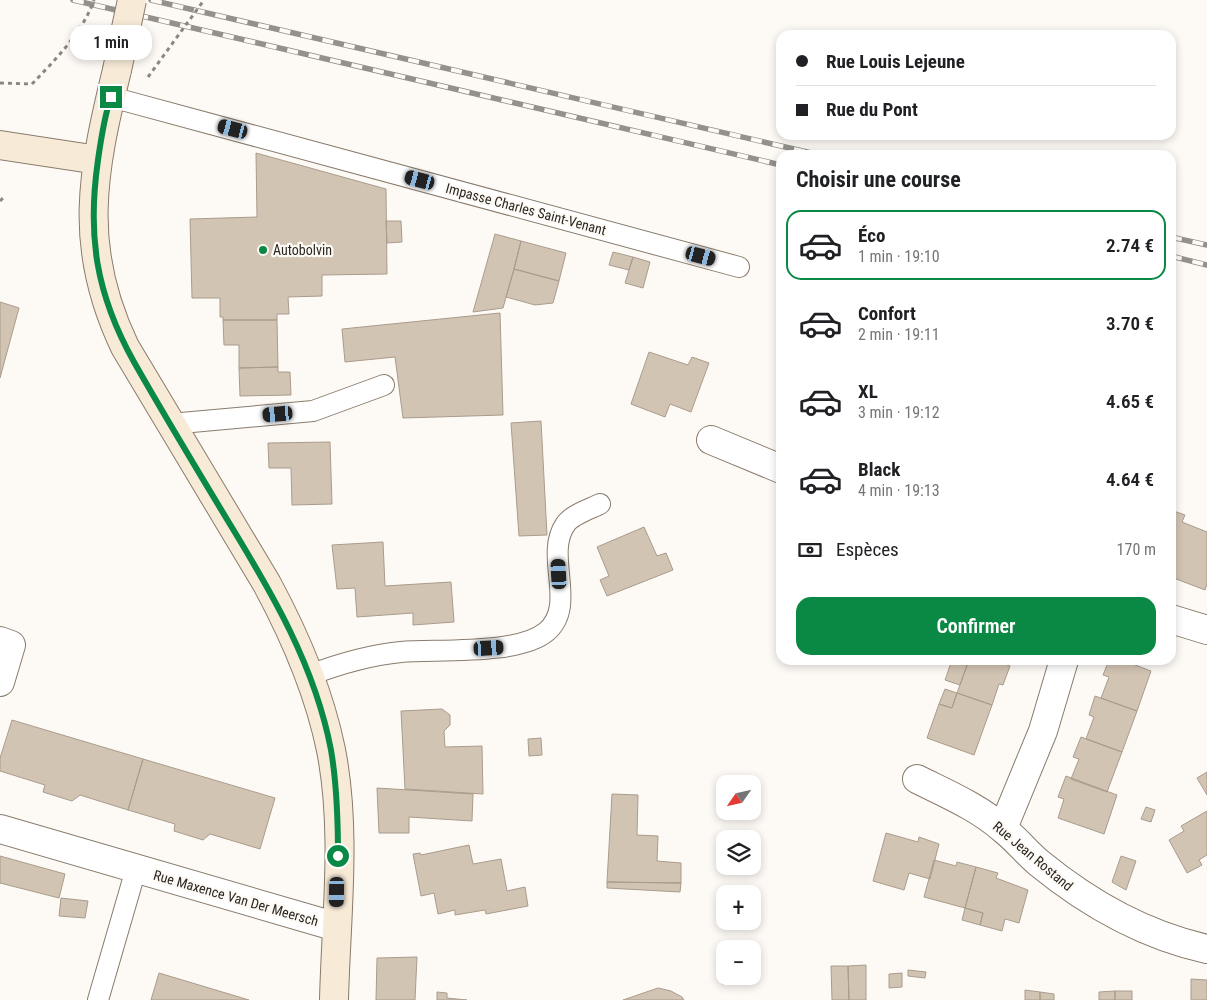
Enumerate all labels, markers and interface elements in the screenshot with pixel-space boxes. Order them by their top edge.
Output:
callout: 1 min [70,24,152,59]
text: 1 min [93,33,129,52]
text: Rue Louis Lejeune [826,50,965,73]
route end [100,86,122,108]
text: Rue du Pont [826,98,918,121]
car [216,118,249,140]
text: Choisir une course [796,167,961,192]
car [403,169,436,191]
street label: Impasse Charles Saint-Venant [444,180,608,238]
icon: car [798,223,843,268]
text: Éco [858,224,885,247]
text: 2.74 € [1106,234,1154,257]
place label: Autobolvin [273,242,332,258]
marker: Autobolvin [257,244,269,256]
car [684,245,717,267]
text: 1 min · 19:10 [858,247,940,266]
icon: car [798,301,843,346]
text: Confort [858,302,916,325]
text: 3.70 € [1106,312,1154,335]
text: 2 min · 19:11 [858,325,940,344]
icon: car [798,379,843,424]
text: XL [858,380,878,403]
text: 4.65 € [1106,390,1154,413]
text: 3 min · 19:12 [858,403,940,422]
car [262,405,293,423]
icon: car [798,457,843,502]
text: Black [858,458,900,481]
text: 4.64 € [1106,468,1154,491]
text: 4 min · 19:13 [858,481,940,500]
icon: cash [796,536,824,564]
text: Espèces [836,538,899,561]
text: 170 m [1117,540,1156,559]
car [550,559,567,589]
button: Confirmer [796,597,1156,655]
car [473,640,504,656]
north arrow [716,775,761,820]
map controls [716,775,761,985]
street label: Rue Jean Rostand [990,818,1076,894]
button: layers [716,830,761,875]
route start [327,845,349,867]
street label: Rue Maxence Van Der Meersch [152,867,320,929]
car [329,877,344,907]
button: + [716,885,761,930]
button: − [716,940,761,985]

